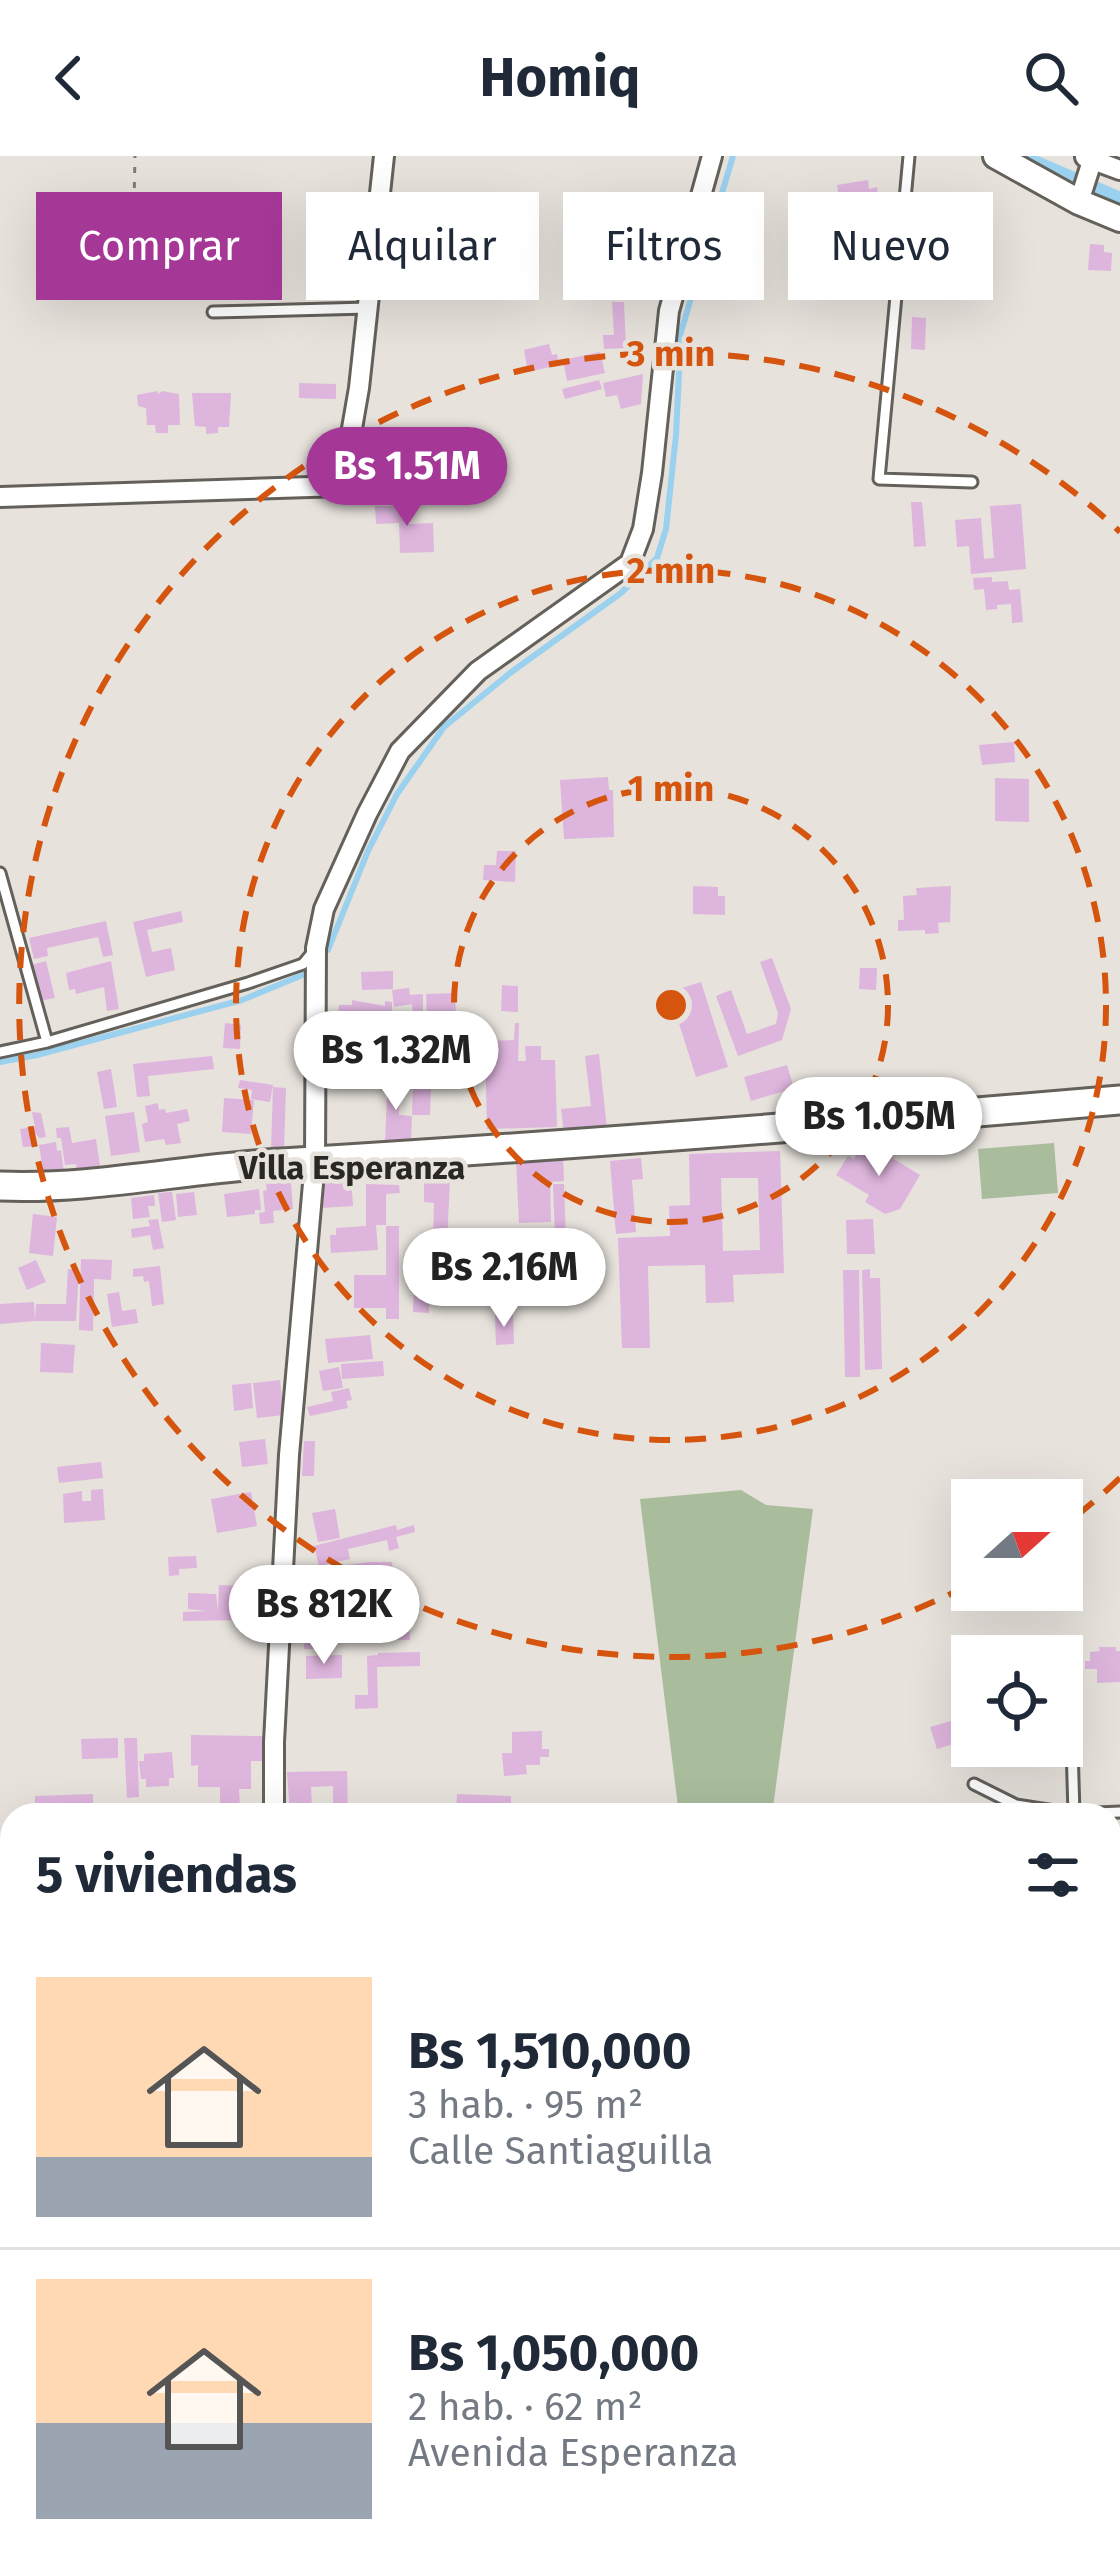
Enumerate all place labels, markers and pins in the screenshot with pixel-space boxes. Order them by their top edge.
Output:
pin: Bs 1.51M [283,427,531,529]
centre of rings [650,984,692,1026]
pin: Bs 1.32M [272,1011,520,1113]
pin: Bs 1.05M [755,1077,1003,1179]
pin: Bs 2.16M [380,1228,628,1330]
pin: Bs 812K [213,1565,435,1667]

